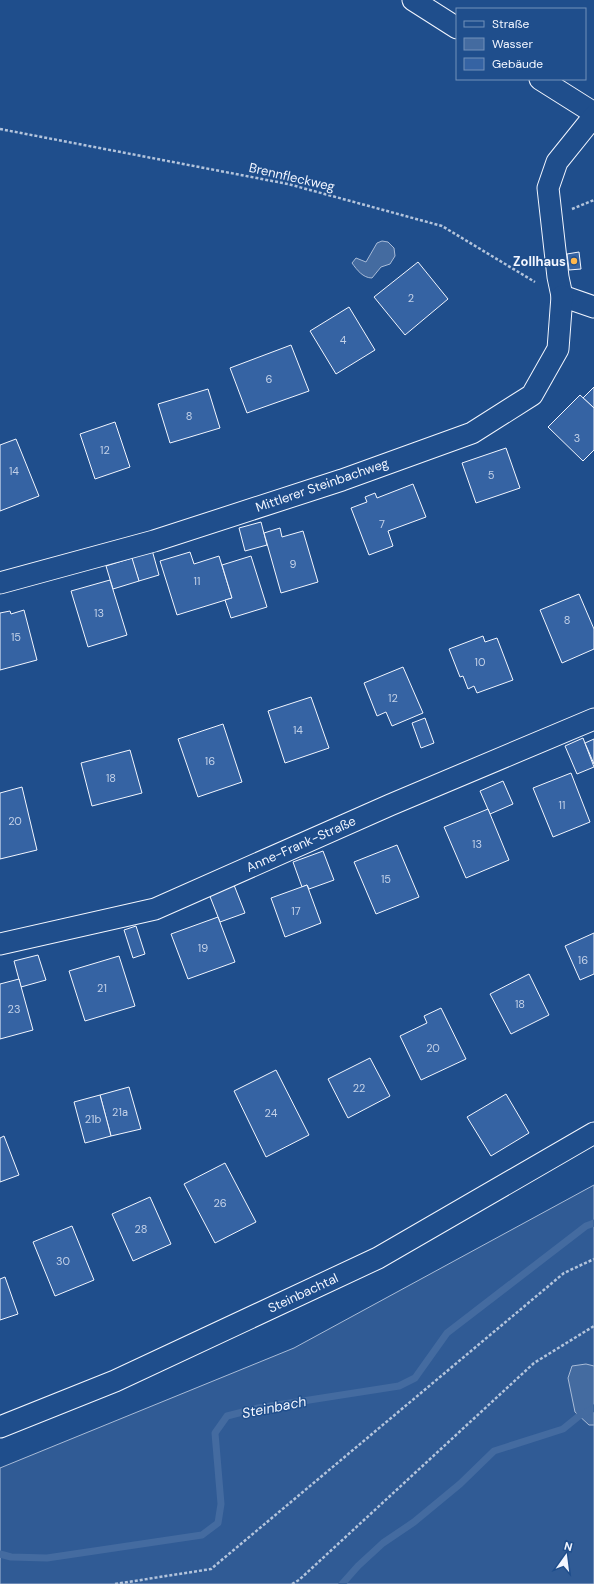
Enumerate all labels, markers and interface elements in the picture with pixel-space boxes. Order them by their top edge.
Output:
legend [456,8,586,80]
text: Straße [492,16,529,32]
text: Wasser [492,36,533,52]
text: Gebäude [492,56,543,72]
street label: Brennfleckweg [247,159,337,195]
place label: Zollhaus [513,253,566,270]
marker: Zollhaus [569,256,579,266]
house number: 2 [408,291,414,305]
house number: 4 [340,333,347,347]
house number: 6 [266,372,273,386]
house number: 8 [186,409,192,423]
house number: 3 [574,431,580,445]
house number: 12 [100,443,110,457]
street label: Mittlerer Steinbachweg [253,454,391,516]
house number: 14 [9,464,19,478]
house number: 5 [488,468,495,482]
house number: 7 [379,517,385,531]
house number: 9 [290,557,297,571]
house number: 11 [194,574,200,588]
house number: 13 [94,606,104,620]
house number: 8 [564,613,570,627]
house number: 15 [11,630,21,644]
house number: 10 [475,655,485,669]
house number: 12 [388,691,398,705]
house number: 14 [293,723,303,737]
house number: 16 [205,754,215,768]
house number: 18 [106,771,116,785]
house number: 11 [559,798,565,812]
street label: Anne-Frank-Straße [244,812,358,876]
house number: 20 [8,814,22,828]
house number: 13 [472,837,482,851]
house number: 15 [381,872,391,886]
house number: 17 [291,904,301,918]
house number: 19 [198,941,208,955]
house number: 16 [578,953,588,967]
house number: 21 [97,981,107,995]
house number: 18 [515,997,525,1011]
house number: 23 [8,1002,20,1016]
house number: 20 [426,1041,440,1055]
house number: 22 [353,1081,365,1095]
house number: 21a [112,1105,128,1119]
house number: 24 [265,1106,278,1120]
house number: 21b [85,1112,101,1126]
house number: 26 [213,1196,227,1210]
house number: 28 [135,1222,147,1236]
house number: 30 [56,1254,70,1268]
street label: Steinbachtal [265,1269,341,1317]
water label: Steinbach [240,1392,308,1422]
north arrow [546,1536,586,1576]
text: N [563,1539,574,1554]

